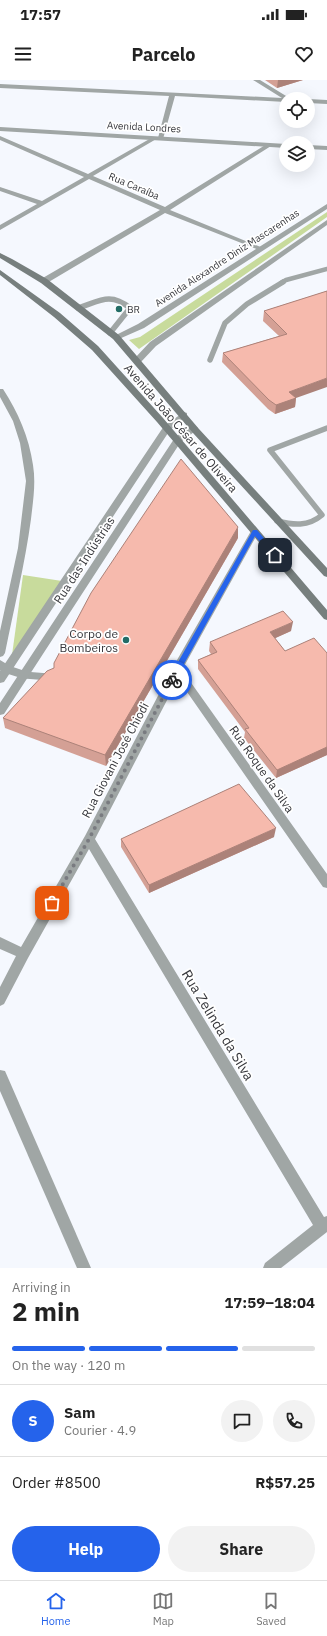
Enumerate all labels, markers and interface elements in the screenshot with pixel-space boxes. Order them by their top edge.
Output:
text: 17:57 [20,5,61,24]
icon: menu [12,43,34,65]
text: Parcelo [132,43,195,66]
icon: heart [293,43,315,65]
map controls [279,92,315,172]
button: locate [279,92,315,128]
street label: Avenida Londres [107,119,182,135]
button: layers [279,136,315,172]
street label: Rua Caraíba [107,169,162,203]
street label: Avenida Alexandre Diniz Mascarenhas [152,206,302,310]
place label: BR [127,303,140,316]
marker: BR [114,304,124,314]
street label: Avenida João César de Oliveira [121,361,241,496]
street label: Rua das Indústrias [50,514,118,606]
pin [258,538,292,572]
icon: home [264,544,286,566]
place label: Corpo de Bombeiros [60,626,118,655]
marker: Corpo de Bombeiros [121,635,131,645]
courier [152,660,192,700]
icon: bike [161,669,183,691]
street label: Rua Giovani José Chiodi [78,700,152,820]
street label: Rua Roque da Silva [226,723,298,816]
pin [35,886,69,920]
icon: bag [41,892,63,914]
street label: Rua Zelinda da Silva [178,966,258,1084]
text: Arriving in [12,1279,71,1296]
text: 17:59–18:04 [224,1293,315,1312]
text: 2 min [12,1294,80,1328]
text: On the way · 120 m [12,1357,125,1374]
button: chat [221,1400,263,1442]
button: phone [273,1400,315,1442]
text: Sam [64,1403,95,1422]
text: S [28,1411,38,1430]
text: Courier · 4.9 [64,1422,136,1439]
text: Order #8500 [12,1473,101,1492]
text: R$57.25 [255,1473,315,1492]
button: Help [12,1526,160,1572]
button: Share [168,1526,315,1572]
tab: Home [41,1590,71,1628]
tab: Map [152,1590,174,1628]
tab: Saved [256,1590,286,1628]

